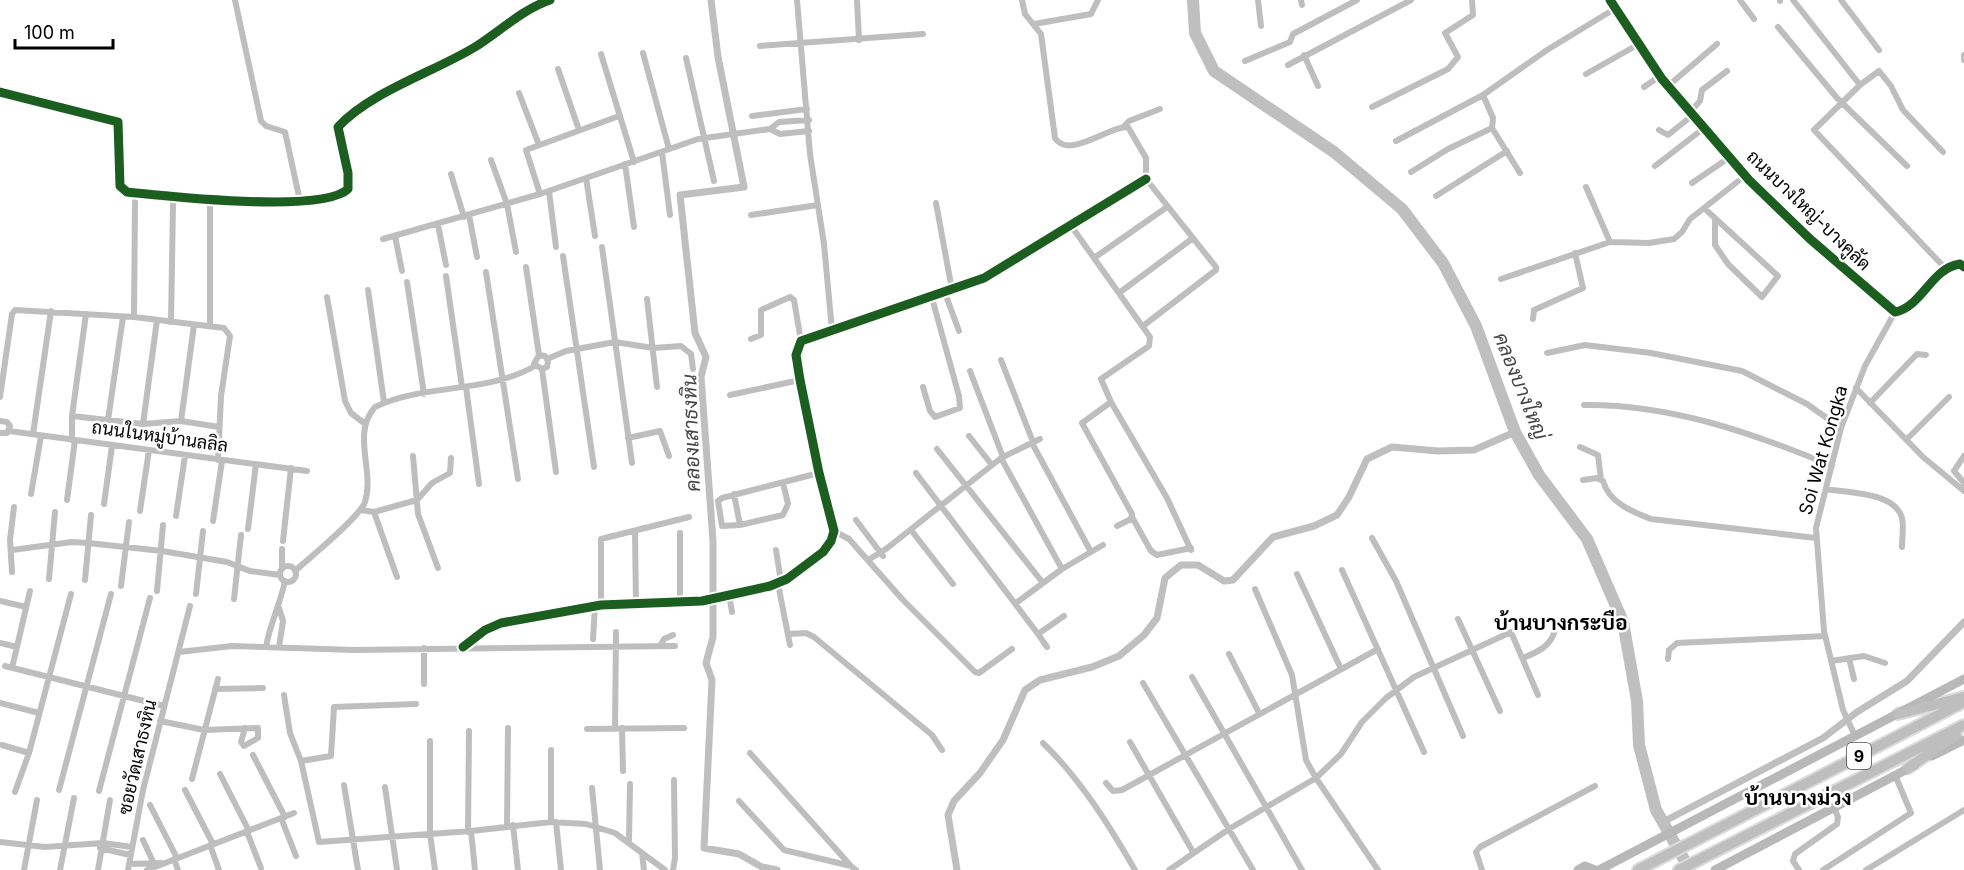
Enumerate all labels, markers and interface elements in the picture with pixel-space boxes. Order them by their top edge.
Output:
scale bar [15,12,112,50]
text: 100 m [24,22,75,43]
street label: ถนนบางใหญ่-บางคูลัด [1741,144,1877,277]
water label: คลองบางใหญ่ [1489,329,1555,444]
water label: คลองเสาธงหิน [677,374,705,492]
street label: Soi Wat Kongka [1795,383,1851,517]
street label: ถนนในหมู่บ้านลลิล [90,414,230,459]
district label: บ้านบางกระบือ [1494,610,1628,635]
street label: ซอยวัดเสาธงหิน [114,697,160,817]
road number: 9 [1847,743,1871,769]
district label: บ้านบางม่วง [1744,785,1852,810]

